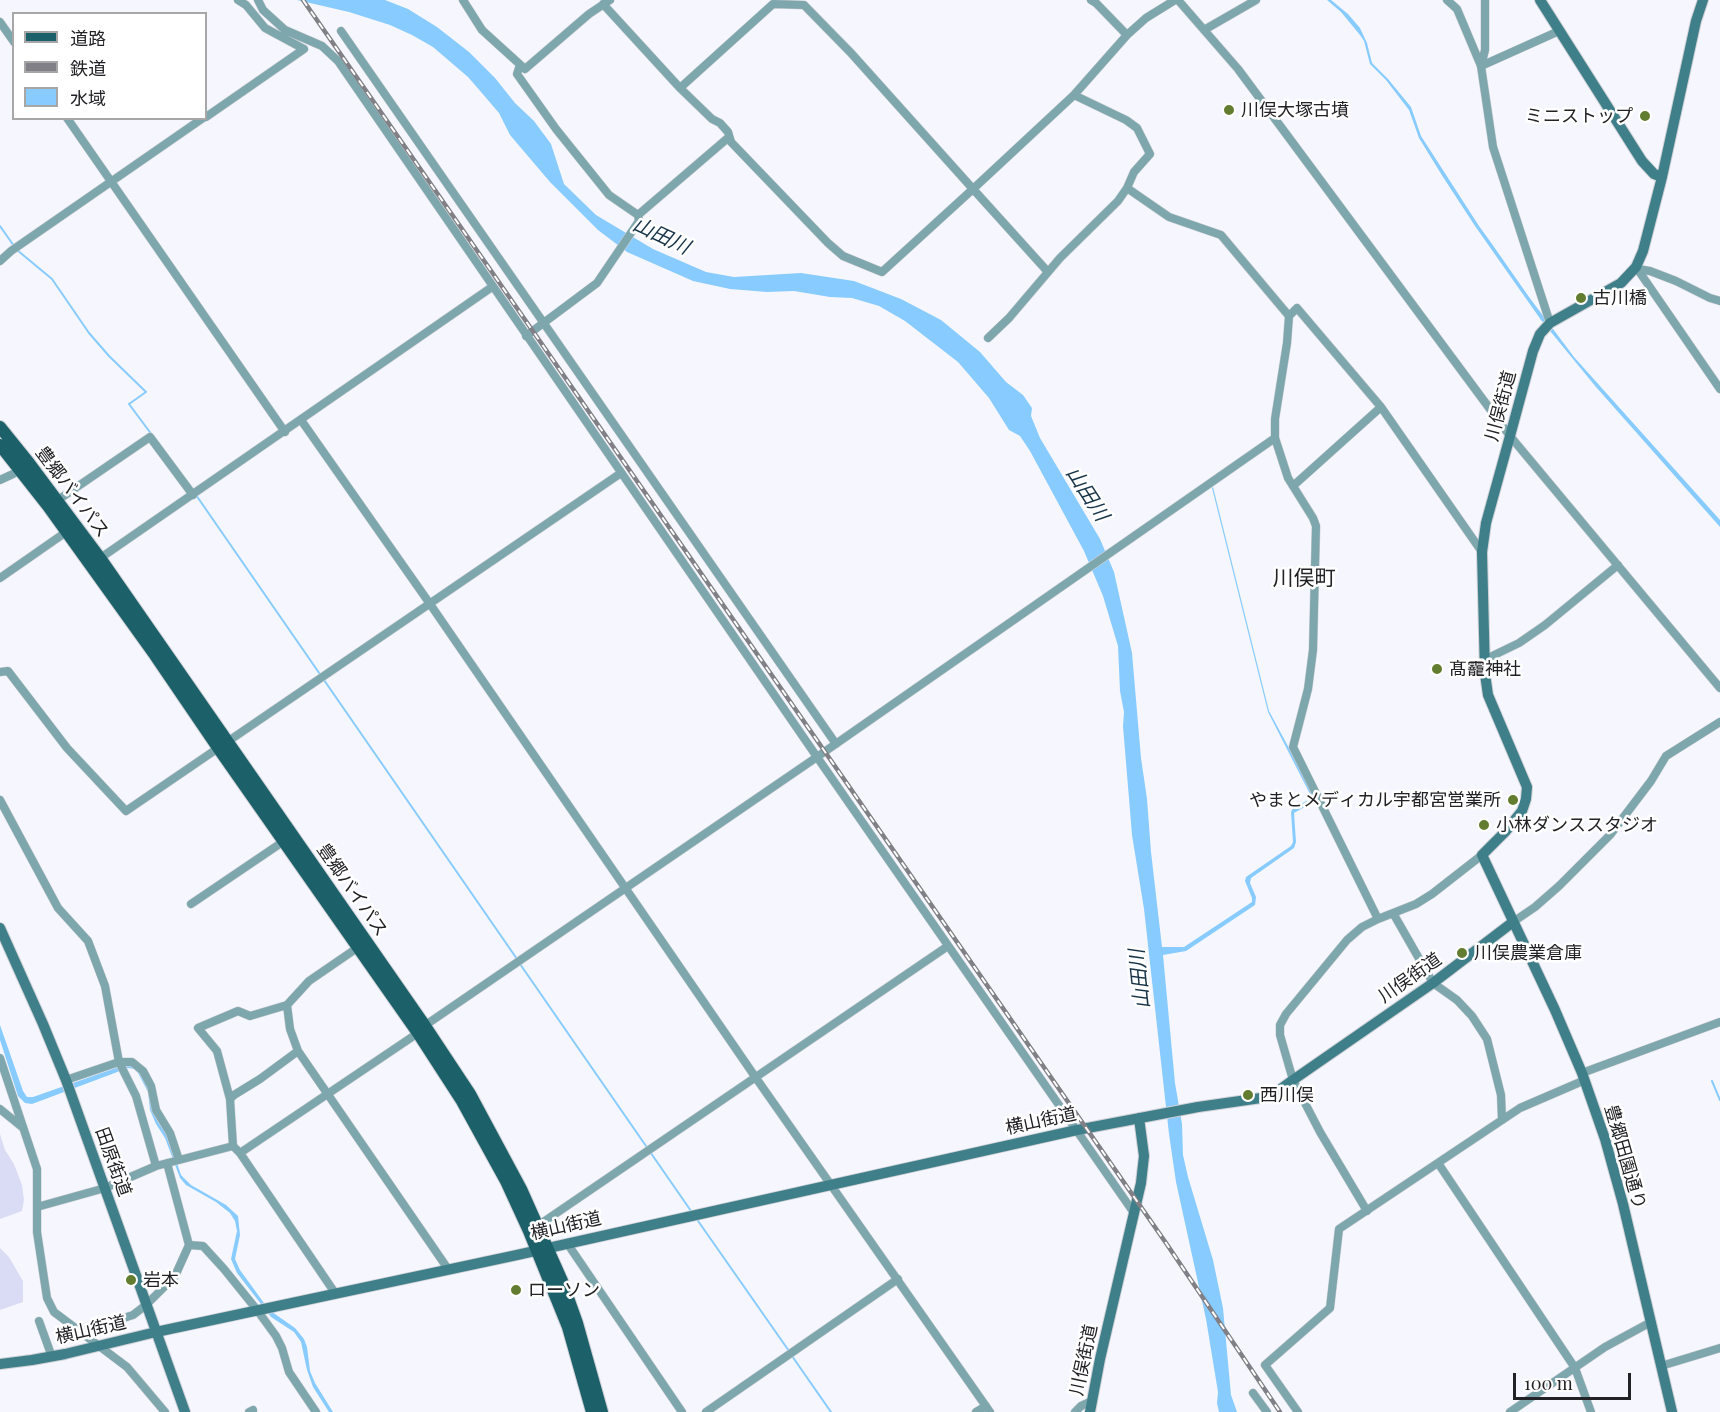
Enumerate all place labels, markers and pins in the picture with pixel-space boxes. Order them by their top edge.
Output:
place label: 川俣大塚古墳 [1241,99,1349,121]
marker: 川俣大塚古墳 [1222,103,1236,117]
place label: ミニストップ [1525,105,1633,127]
marker: ミニストップ [1638,109,1652,123]
place label: 古川橋 [1593,287,1647,309]
marker: 古川橋 [1574,291,1588,305]
place label: 髙靇神社 [1449,658,1521,680]
marker: 髙靇神社 [1430,662,1444,676]
place label: やまとメディカル宇都宮営業所 [1249,789,1501,811]
marker: やまとメディカル宇都宮営業所 [1506,793,1520,807]
place label: 小林ダンススタジオ [1496,814,1658,836]
marker: 小林ダンススタジオ [1477,818,1491,832]
place label: 川俣農業倉庫 [1474,942,1582,964]
marker: 川俣農業倉庫 [1455,946,1469,960]
place label: 西川俣 [1260,1084,1314,1106]
marker: 西川俣 [1241,1088,1255,1102]
place label: 岩本 [143,1269,179,1291]
marker: 岩本 [124,1273,138,1287]
place label: ローソン [528,1279,600,1301]
marker: ローソン [509,1283,523,1297]

